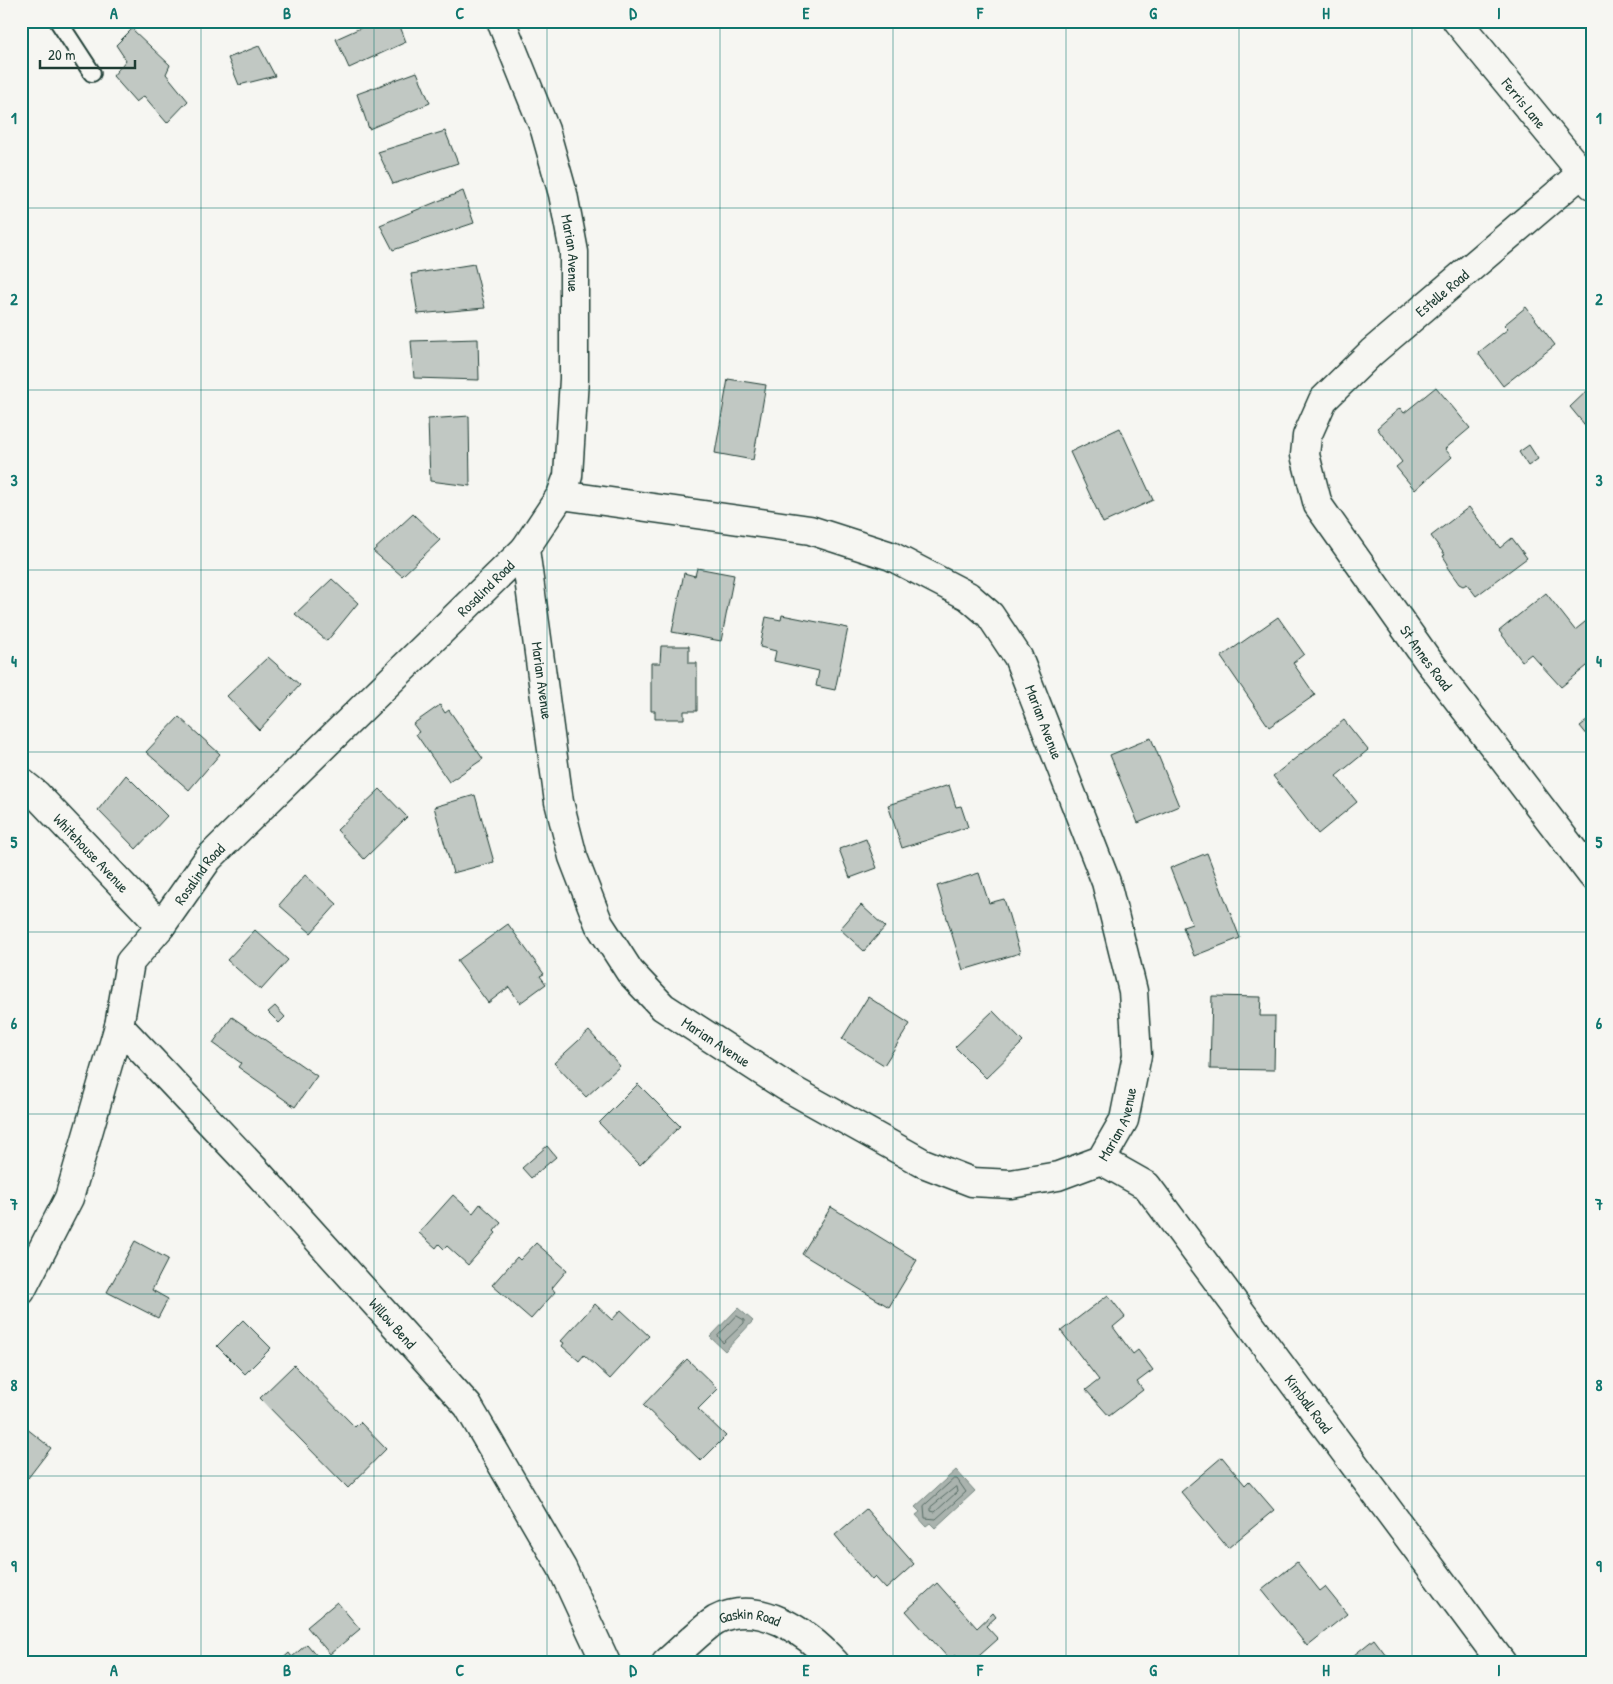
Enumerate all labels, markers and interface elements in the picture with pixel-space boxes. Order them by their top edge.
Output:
text: A [110,2,118,24]
text: B [283,2,291,24]
text: C [456,2,465,24]
text: D [629,2,637,24]
text: E [802,2,810,24]
text: F [976,2,984,24]
text: G [1149,2,1157,24]
text: H [1322,2,1330,24]
text: I [1497,2,1501,24]
scale bar [40,38,135,70]
text: 20 m [48,44,75,65]
street label: Ferris Lane [1497,72,1552,133]
text: 1 [11,107,17,129]
text: 1 [1596,107,1602,129]
street label: Marian Avenue [557,213,585,292]
street label: Estelle Road [1411,264,1473,322]
text: 2 [10,288,18,310]
text: 2 [1595,288,1603,310]
text: 3 [10,469,18,491]
text: 3 [1595,469,1603,491]
street label: Rosalind Road [452,555,519,621]
street label: St Annes Road [1396,621,1458,695]
street label: Marian Avenue [527,640,558,721]
text: 4 [11,650,17,672]
text: 4 [1596,650,1602,672]
street label: Marian Avenue [1020,682,1068,762]
street label: Whitehouse Avenue [49,808,134,897]
text: 5 [11,831,18,853]
text: 5 [1596,831,1603,853]
street label: Rosalind Road [169,838,229,909]
street label: Marian Avenue [678,1011,755,1072]
text: 6 [11,1012,18,1034]
text: 6 [1596,1012,1603,1034]
street label: Marian Avenue [1092,1086,1141,1165]
text: 7 [9,1193,18,1215]
text: 7 [1594,1193,1603,1215]
street label: Willow Bend [365,1293,422,1353]
street label: Kimball Road [1280,1370,1338,1437]
text: 8 [11,1374,18,1396]
text: 8 [1596,1374,1603,1396]
text: 9 [11,1555,17,1577]
text: 9 [1596,1555,1602,1577]
street label: Gaskin Road [715,1602,785,1631]
text: A [110,1659,118,1681]
text: B [283,1659,291,1681]
text: C [456,1659,465,1681]
text: D [629,1659,637,1681]
text: E [802,1659,810,1681]
text: F [976,1659,984,1681]
text: G [1149,1659,1157,1681]
text: H [1322,1659,1330,1681]
text: I [1497,1659,1501,1681]

